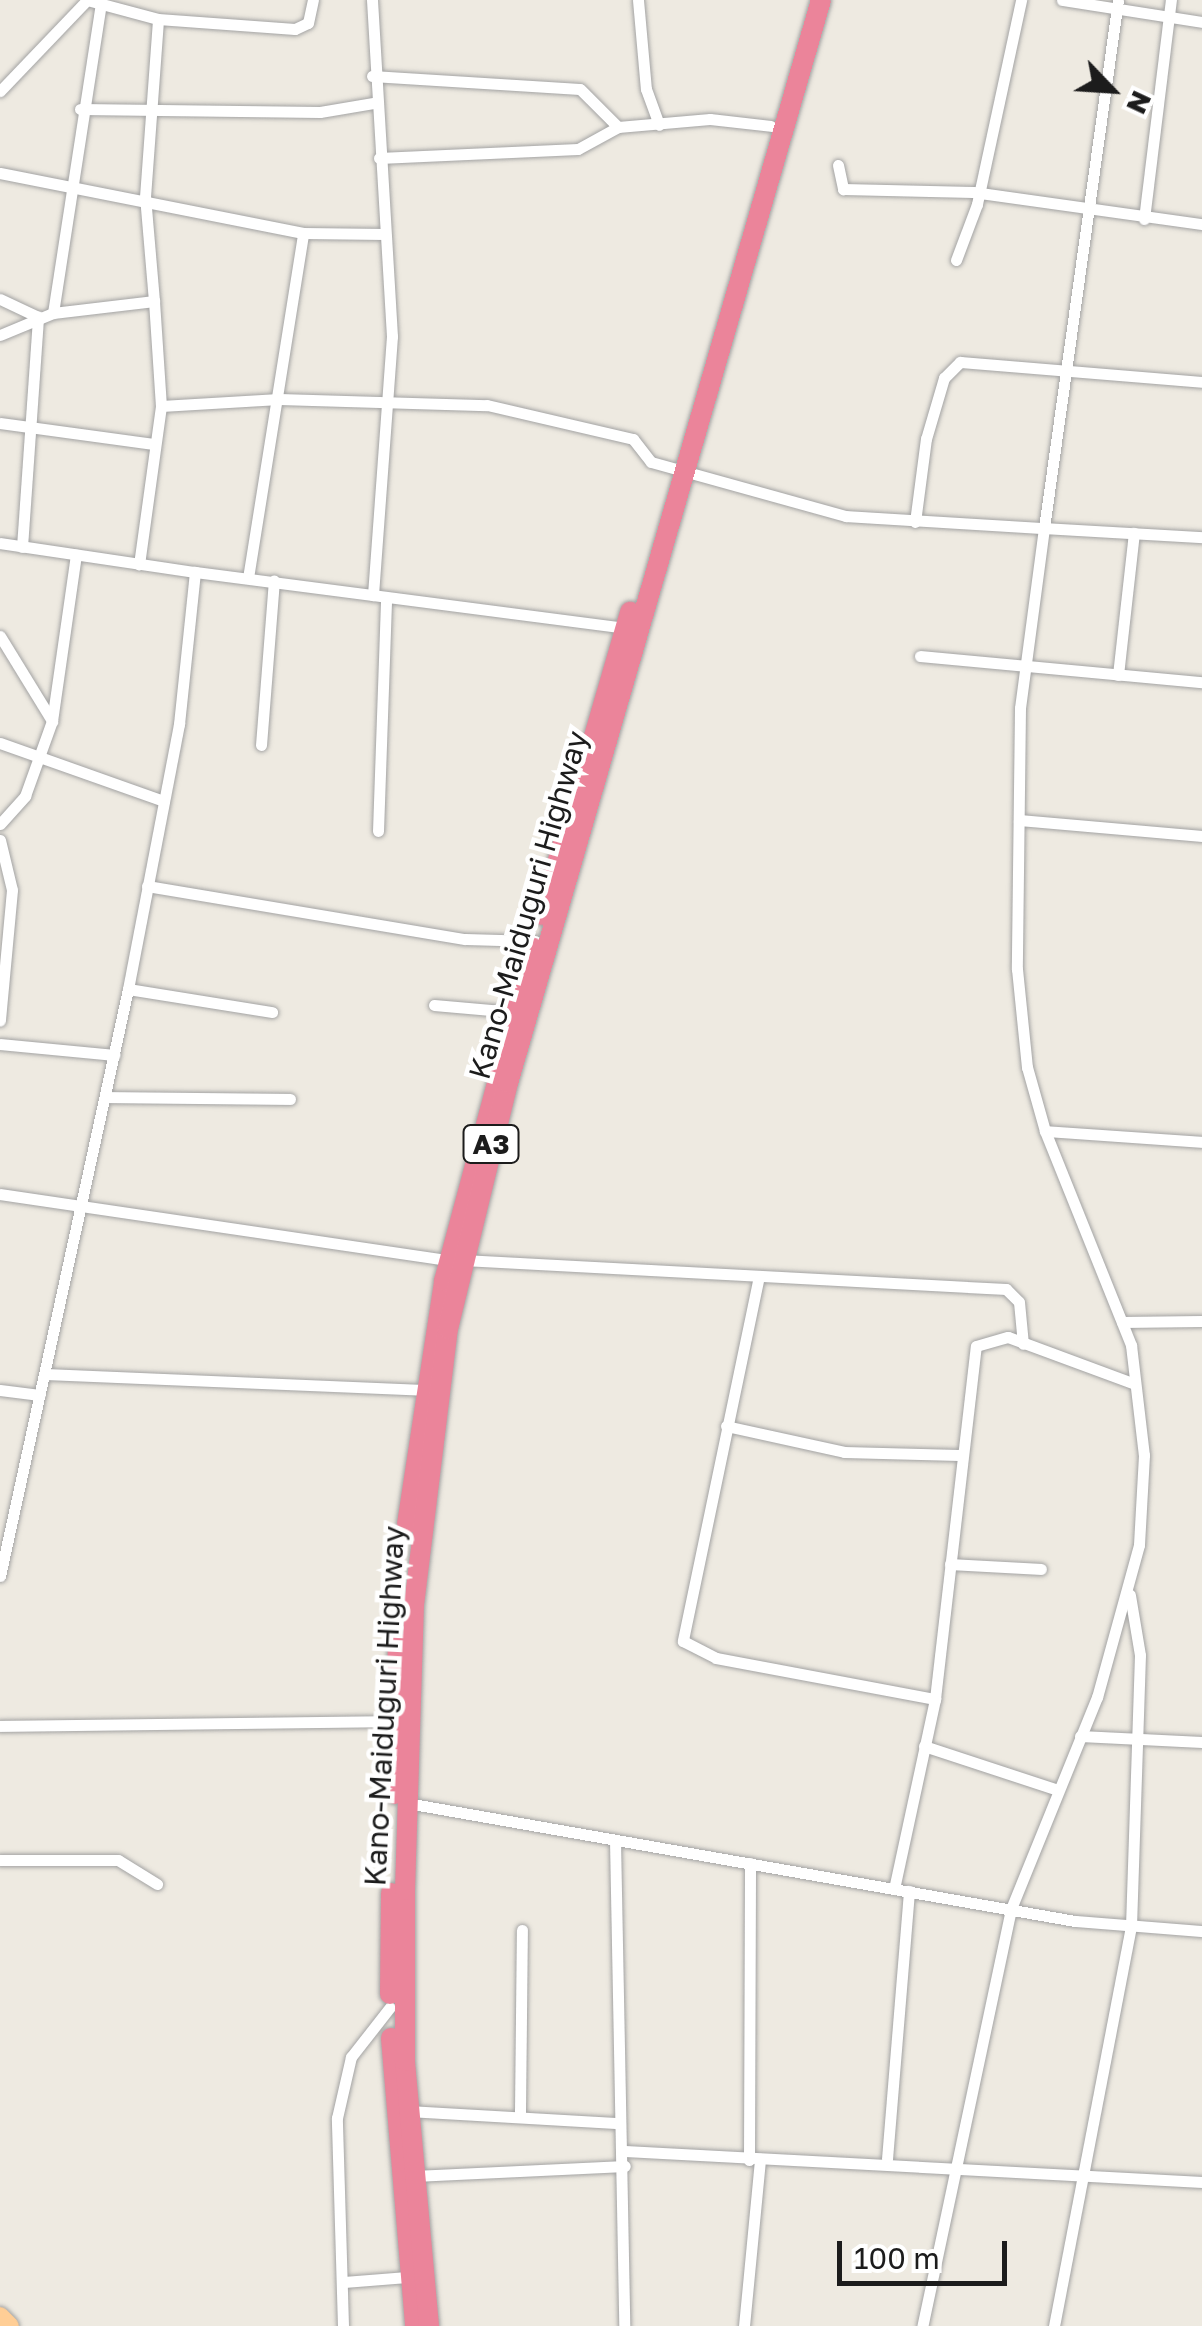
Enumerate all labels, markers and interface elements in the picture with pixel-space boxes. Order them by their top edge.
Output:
north arrow [1062,40,1162,140]
text: N [1120,86,1159,120]
street label: Kano-Maiduguri Highway [461,727,595,1083]
road number: A3 [461,1121,521,1167]
street label: Kano-Maiduguri Highway [357,1525,411,1887]
scale bar [842,2221,1012,2283]
text: 100 m [854,2240,940,2276]

